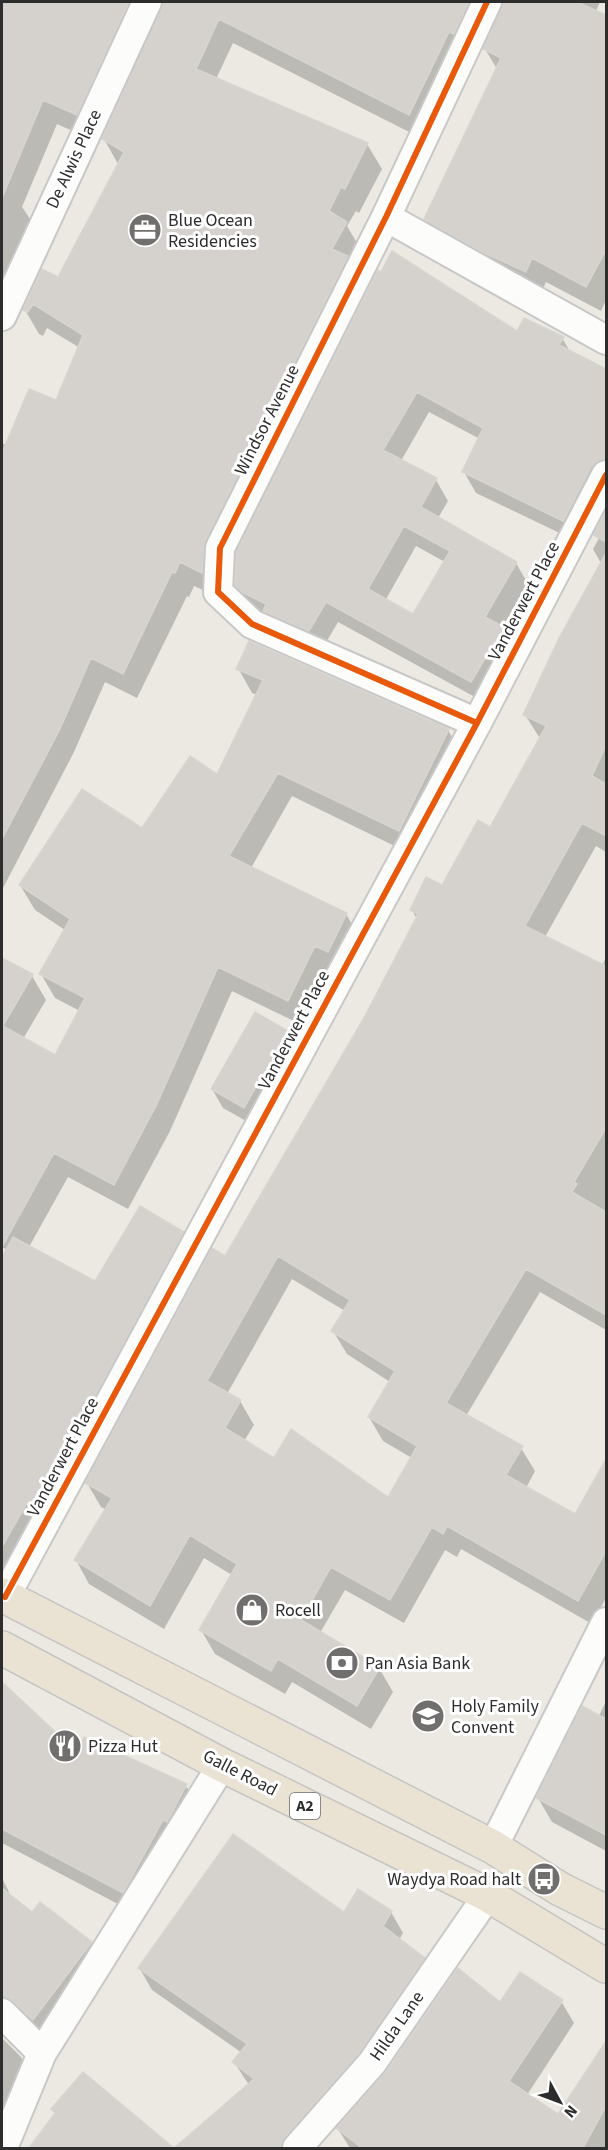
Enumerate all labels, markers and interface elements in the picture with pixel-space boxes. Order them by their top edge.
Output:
street label: De Alwis Place [40,105,108,213]
place label: Blue Ocean Residencies [168,208,257,254]
office icon: Blue Ocean Residencies [127,212,163,248]
street label: Windsor Avenue [228,360,306,480]
street label: Vanderwert Place [482,537,566,665]
street label: Vanderwert Place [252,966,336,1094]
street label: Vanderwert Place [21,1393,105,1521]
shop icon: Rocell [234,1592,270,1628]
place label: Rocell [275,1598,321,1623]
bank icon: Pan Asia Bank [324,1645,360,1681]
place label: Pan Asia Bank [365,1651,470,1676]
place label: Holy Family Convent [451,1694,539,1740]
school or university icon: Holy Family Convent [410,1698,446,1734]
restaurant icon: Pizza Hut [47,1728,83,1764]
place label: Pizza Hut [88,1734,158,1759]
street label: Galle Road [198,1744,282,1802]
road number: A2 [290,1793,320,1819]
bus stop icon: Waydya Road halt [526,1861,562,1897]
place label: Waydya Road halt [387,1867,521,1892]
street label: Hilda Lane [364,1986,430,2066]
north arrow [530,2072,590,2132]
text: N [559,2100,582,2122]

